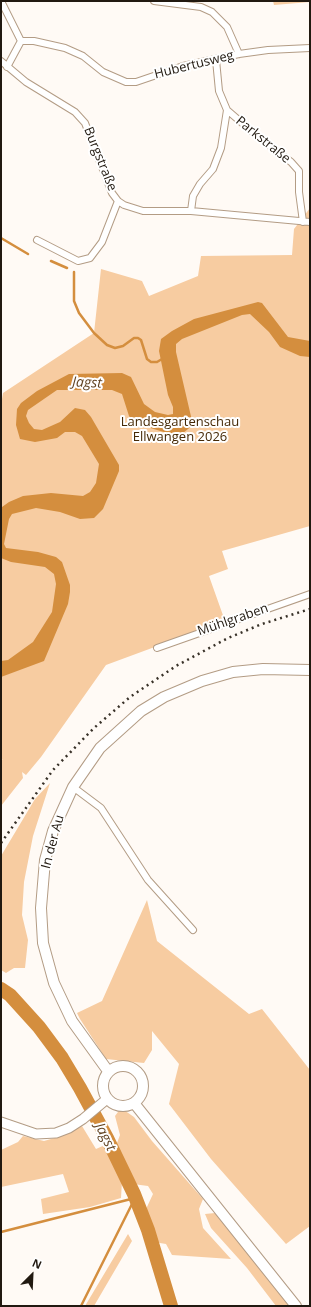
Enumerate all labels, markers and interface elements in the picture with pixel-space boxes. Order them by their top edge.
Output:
street label: Hubertusweg [153,48,235,82]
street label: Parkstraße [232,113,294,167]
street label: Burgstraße [80,125,120,193]
water label: Jagst [72,374,102,392]
park label: Landesgartenschau Ellwangen 2026 [121,414,239,445]
street label: Mühlgraben [196,601,270,639]
street label: In der Au [38,813,68,871]
water label: Jagst [91,1120,119,1154]
north arrow [12,1255,52,1295]
text: N [30,1255,44,1272]

